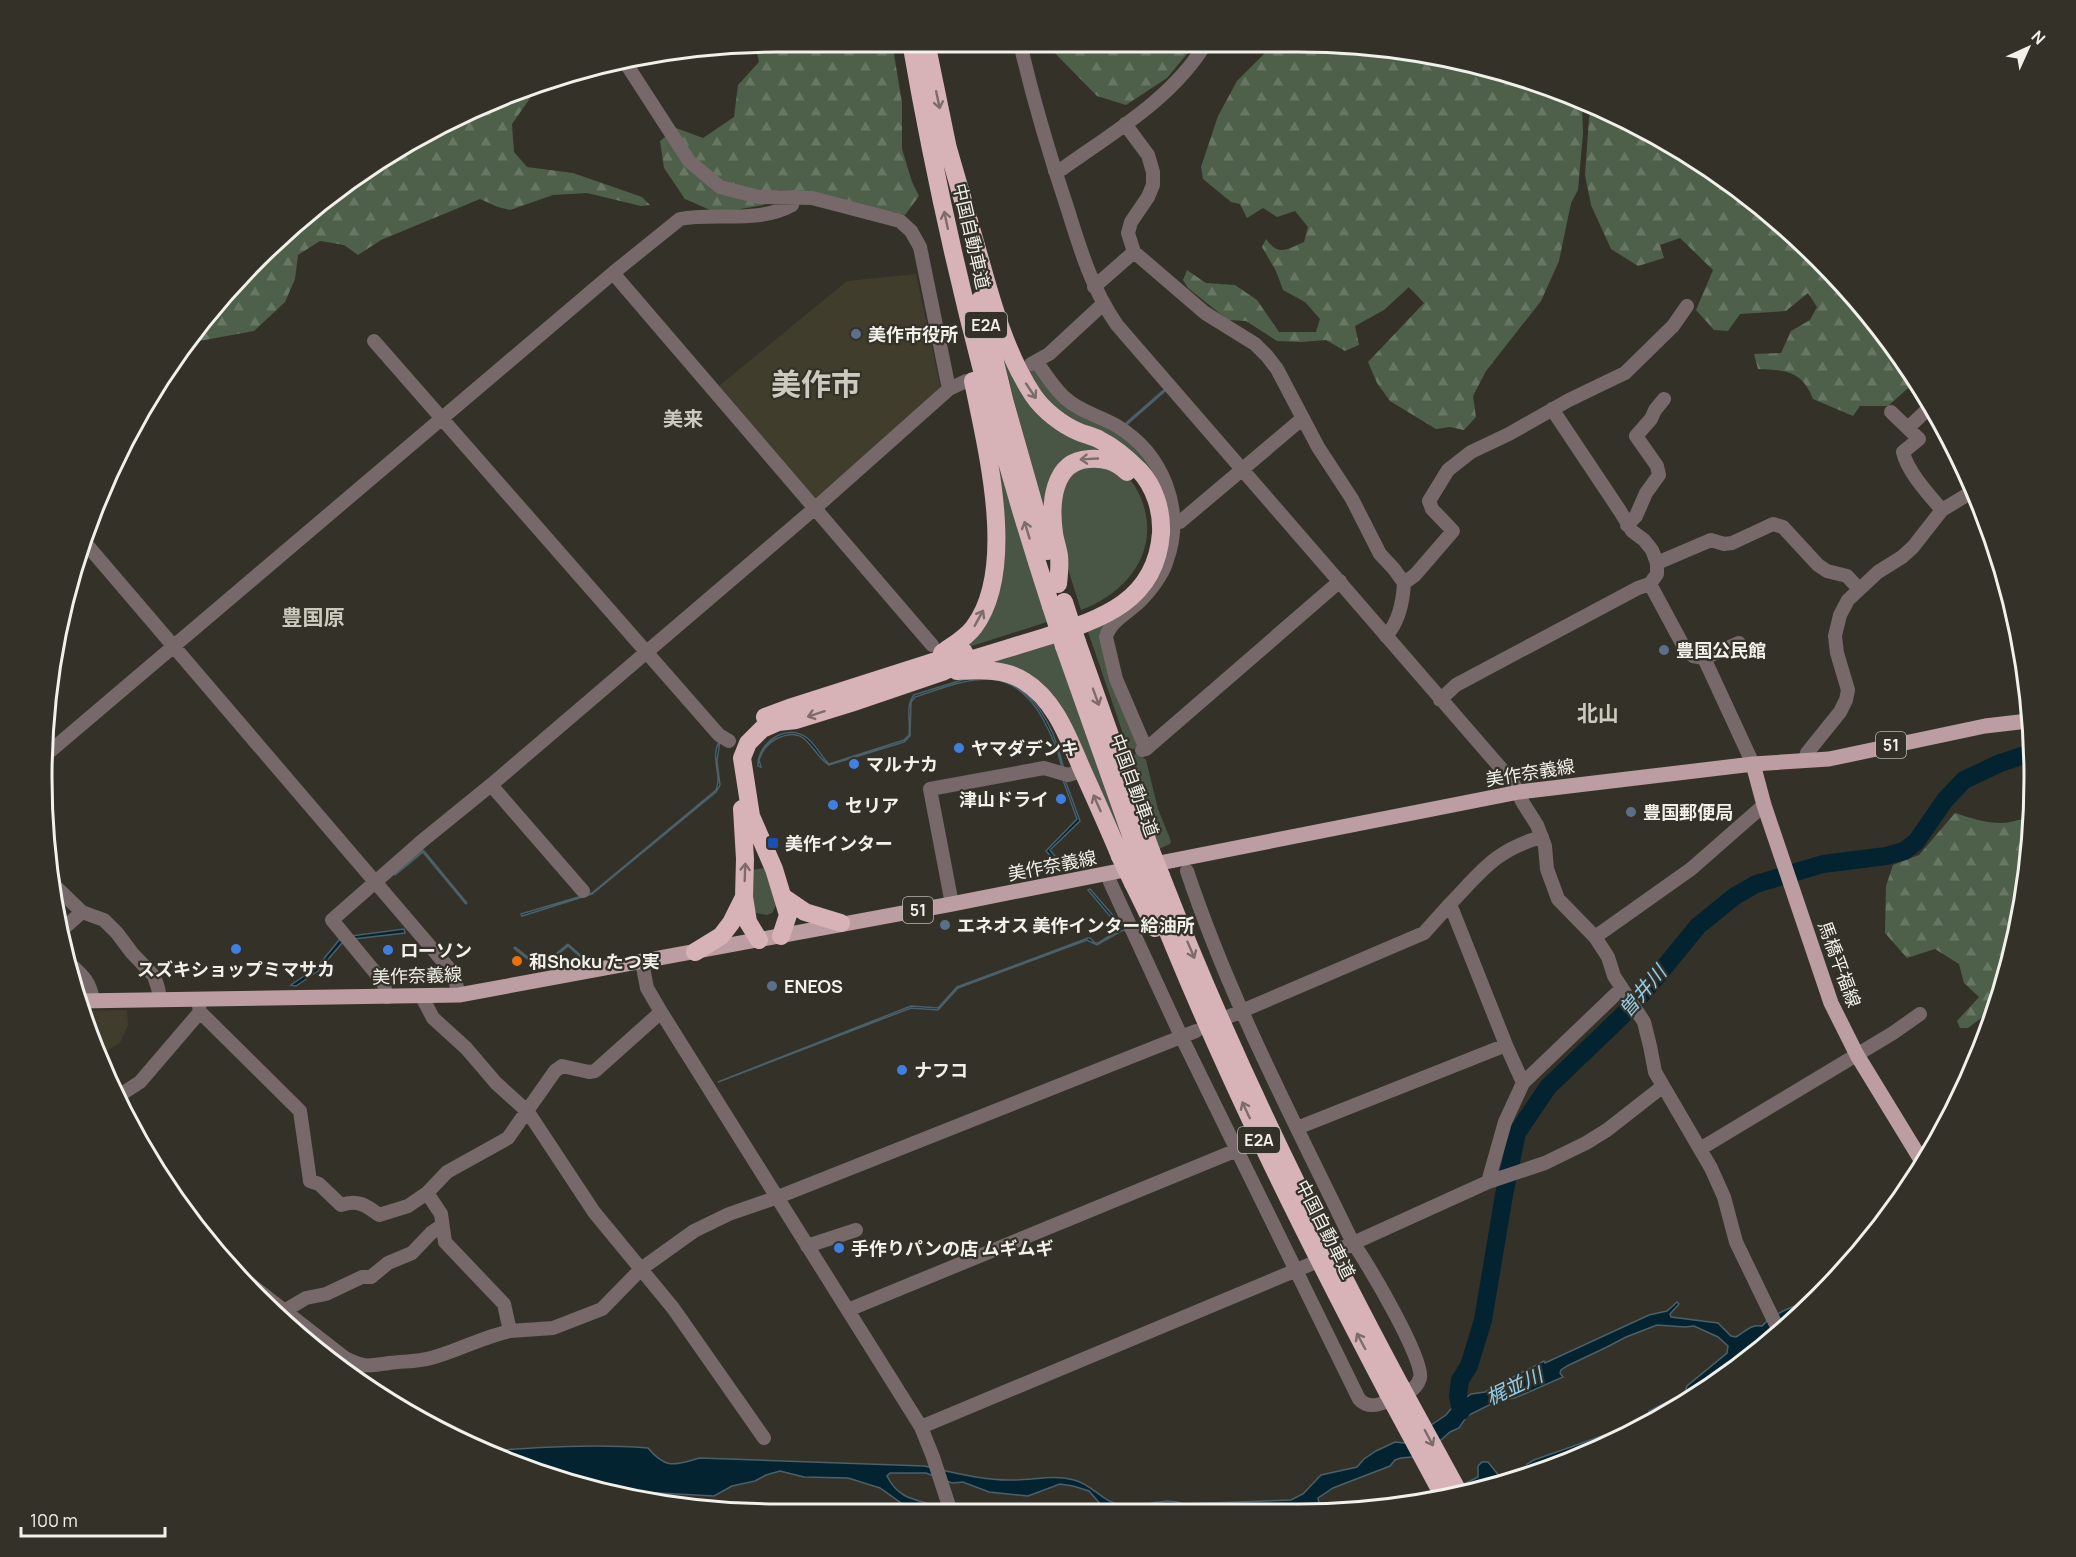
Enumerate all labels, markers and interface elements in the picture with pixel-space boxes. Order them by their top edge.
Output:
north arrow [1998,18,2058,78]
text: N [2027,26,2050,49]
one-way arrow [932,90,944,109]
street label: 中国自動車道 [948,181,996,291]
one-way arrow [940,210,951,230]
road number: E2A [965,312,1007,338]
place label: 美作市役所 [868,322,958,346]
marker: 美作市役所 [849,327,863,341]
district label: 美作市 [771,363,861,404]
one-way arrow [1025,382,1037,399]
district label: 美来 [663,405,703,432]
one-way arrow [1080,454,1100,465]
one-way arrow [1020,521,1031,540]
district label: 豊国原 [282,603,345,631]
one-way arrow [973,610,985,627]
place label: 豊国公民館 [1676,638,1766,662]
marker: 豊国公民館 [1657,643,1671,657]
one-way arrow [1092,687,1103,706]
district label: 北山 [1577,699,1619,727]
one-way arrow [807,709,826,720]
street label: 中国自動車道 [1105,730,1165,840]
road number: 51 [1876,732,1906,758]
place label: ヤマダデンキ [971,736,1079,760]
marker: ヤマダデンキ [952,741,966,755]
place label: マルナカ [866,752,938,776]
street label: 美作奈義線 [1484,753,1576,791]
marker: マルナカ [847,757,861,771]
place label: 津山ドライ [959,787,1049,811]
marker: 津山ドライ [1054,792,1068,806]
place label: セリア [845,793,899,817]
one-way arrow [1091,794,1102,812]
marker: セリア [826,798,840,812]
place label: 豊国郵便局 [1643,800,1733,824]
marker: 豊国郵便局 [1624,805,1638,819]
place label: 美作インター [785,831,893,855]
marker: 美作インター [766,836,780,850]
street label: 美作奈義線 [1006,845,1098,885]
one-way arrow [739,862,750,882]
road number: 51 [903,897,933,923]
place label: エネオス 美作インター給油所 [957,913,1195,937]
marker: エネオス 美作インター給油所 [938,918,952,932]
street label: 馬橋平福線 [1813,918,1867,1010]
place label: ローソン [400,938,472,962]
one-way arrow [1186,941,1197,959]
marker: スズキショップミマサカ [229,942,243,956]
marker: ローソン [381,943,395,957]
place label: 和Shoku たつ実 [529,949,660,973]
marker: 和Shoku たつ実 [510,954,524,968]
place label: スズキショップミマサカ [137,957,335,981]
water label: 曽井川 [1612,958,1673,1022]
street label: 美作奈義線 [372,961,462,989]
place label: ENEOS [784,974,843,998]
marker: ENEOS [765,979,779,993]
place label: ナフコ [914,1058,968,1082]
marker: ナフコ [895,1063,909,1077]
one-way arrow [1239,1102,1251,1120]
road number: E2A [1238,1127,1280,1153]
street label: 中国自動車道 [1291,1175,1361,1283]
place label: 手作りパンの店 ムギムギ [851,1236,1054,1260]
marker: 手作りパンの店 ムギムギ [832,1241,846,1255]
one-way arrow [1355,1333,1367,1350]
water label: 梶並川 [1481,1360,1549,1411]
one-way arrow [1423,1429,1435,1446]
scale bar [21,1500,165,1538]
text: 100 m [30,1508,78,1532]

